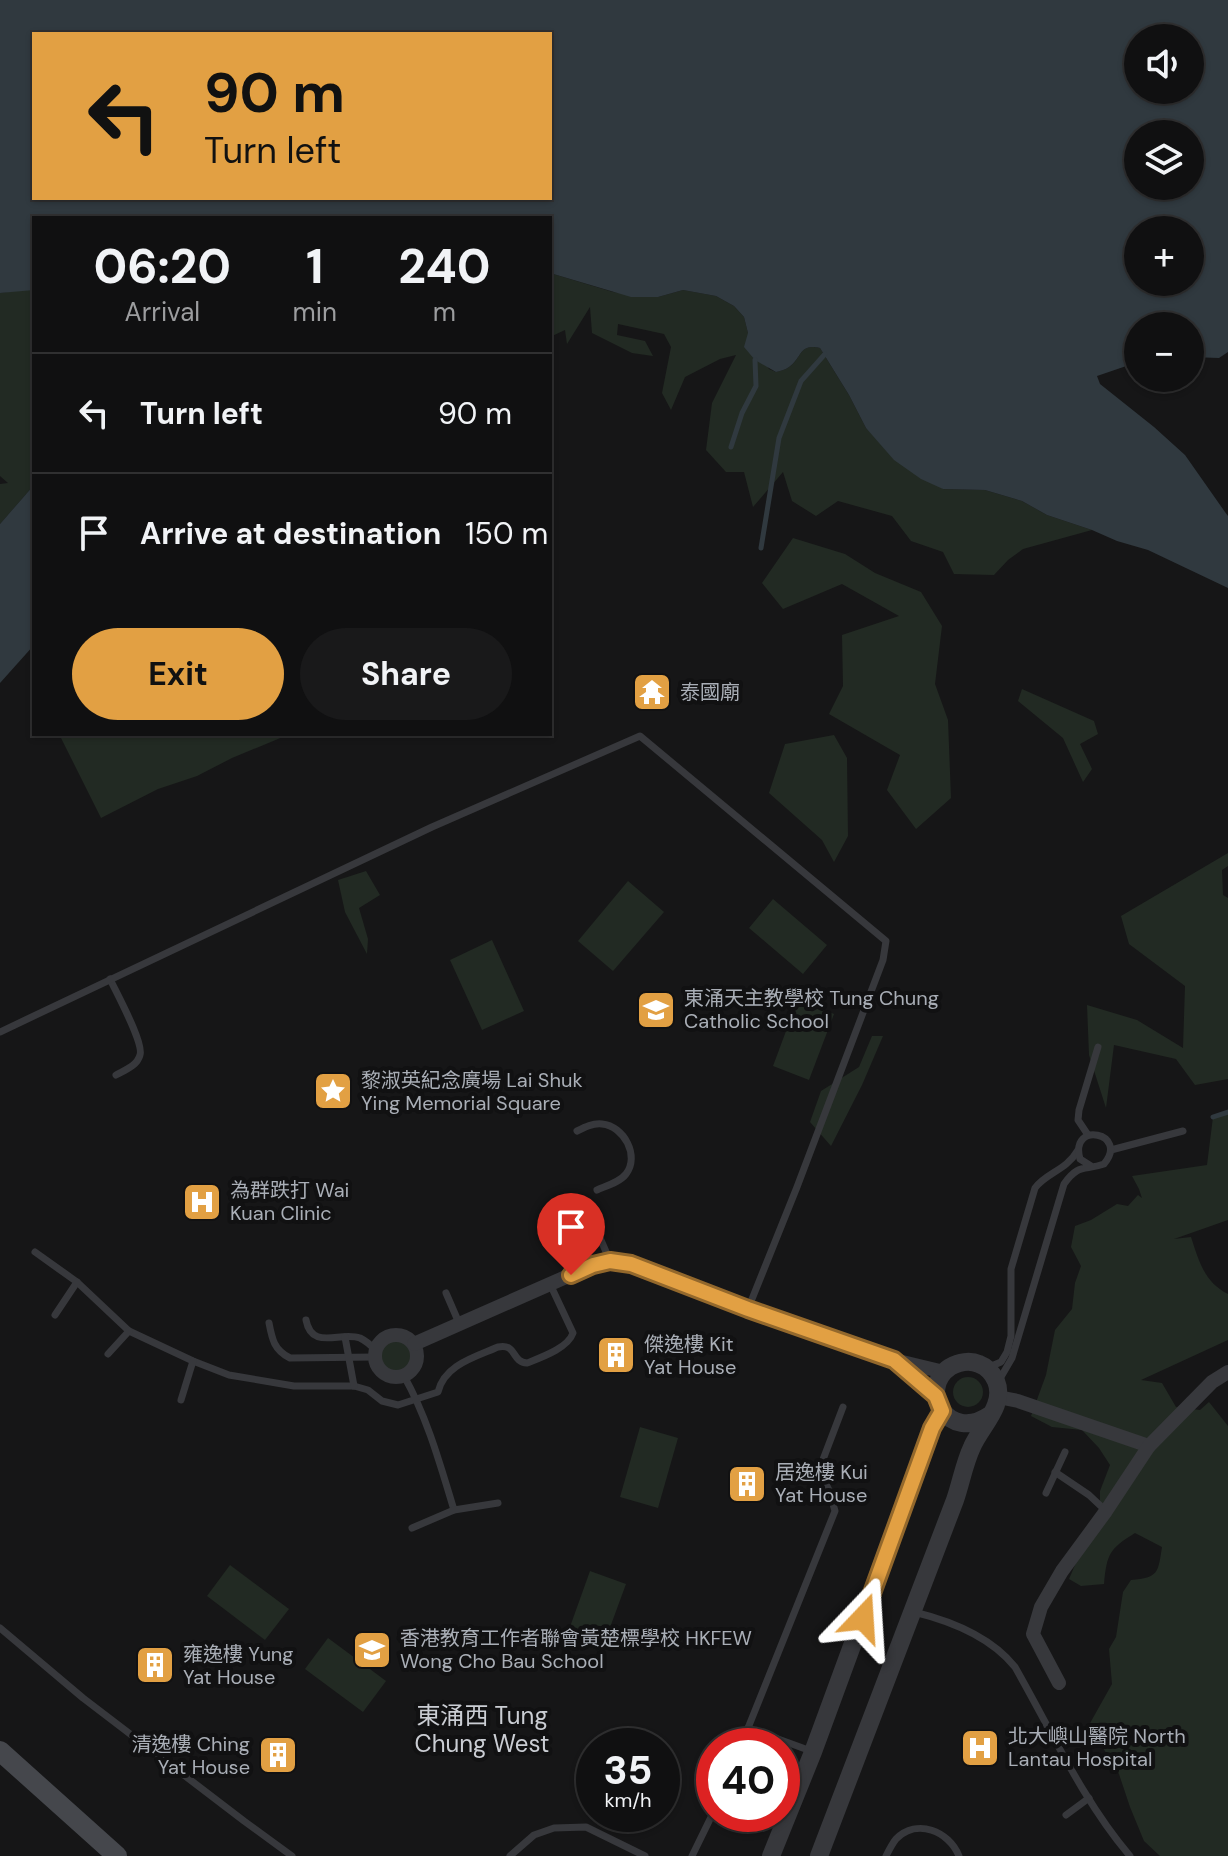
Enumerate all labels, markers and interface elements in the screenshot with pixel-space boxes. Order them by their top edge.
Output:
map controls [1124,24,1204,392]
button: sound [1124,24,1204,104]
text: 90 m [204,56,345,129]
icon: left [72,64,176,168]
button: layers [1124,120,1204,200]
text: Turn left [204,127,341,174]
button: + [1124,216,1204,296]
text: 06:20 [93,235,231,298]
text: 1 [306,235,323,298]
text: 240 [398,235,491,298]
text: Arrival [124,295,200,329]
text: min [293,295,337,329]
text: m [433,295,456,329]
button: − [1124,312,1204,392]
icon: left [72,391,116,435]
text: Turn left [140,394,263,433]
text: 90 m [438,394,512,433]
icon: arrive [72,511,116,555]
text: Arrive at destination [140,514,441,553]
text: 150 m [465,514,548,553]
button: Exit [72,628,284,720]
button: Share [300,628,512,720]
temple icon: 泰國廟 [631,671,673,713]
place label: 泰國廟 [680,679,740,705]
place label: 東涌天主教學校 Tung Chung Catholic School [684,985,939,1034]
school or university icon: 東涌天主教學校 Tung Chung Catholic School [635,989,677,1031]
place label: 黎淑英紀念廣場 Lai Shuk Ying Memorial Square [361,1067,583,1116]
place icon: 黎淑英紀念廣場 Lai Shuk Ying Memorial Square [312,1070,354,1112]
place label: 為群跌打 Wai Kuan Clinic [230,1177,349,1226]
hospital icon: 為群跌打 Wai Kuan Clinic [181,1181,223,1223]
pin [537,1193,605,1275]
icon: arrive [549,1205,593,1249]
place label: 傑逸樓 Kit Yat House [644,1331,736,1380]
building icon: 傑逸樓 Kit Yat House [595,1334,637,1376]
place label: 居逸樓 Kui Yat House [775,1459,868,1508]
building icon: 居逸樓 Kui Yat House [726,1463,768,1505]
position arrow [821,1576,905,1660]
place label: 香港教育工作者聯會黃楚標學校 HKFEW Wong Cho Bau School [400,1625,752,1674]
school or university icon: 香港教育工作者聯會黃楚標學校 HKFEW Wong Cho Bau School [351,1629,393,1671]
place label: 雍逸樓 Yung Yat House [183,1641,293,1690]
building icon: 雍逸樓 Yung Yat House [134,1644,176,1686]
district label: 東涌西 Tung Chung West [415,1700,549,1759]
place label: 北大嶼山醫院 North Lantau Hospital [1008,1723,1186,1772]
hospital icon: 北大嶼山醫院 North Lantau Hospital [959,1727,1001,1769]
speed limit sign: 40 [696,1728,800,1832]
place label: 清逸樓 Ching Yat House [131,1731,250,1780]
building icon: 清逸樓 Ching Yat House [257,1734,299,1776]
text: 35 [604,1744,653,1796]
text: km/h [604,1787,652,1813]

